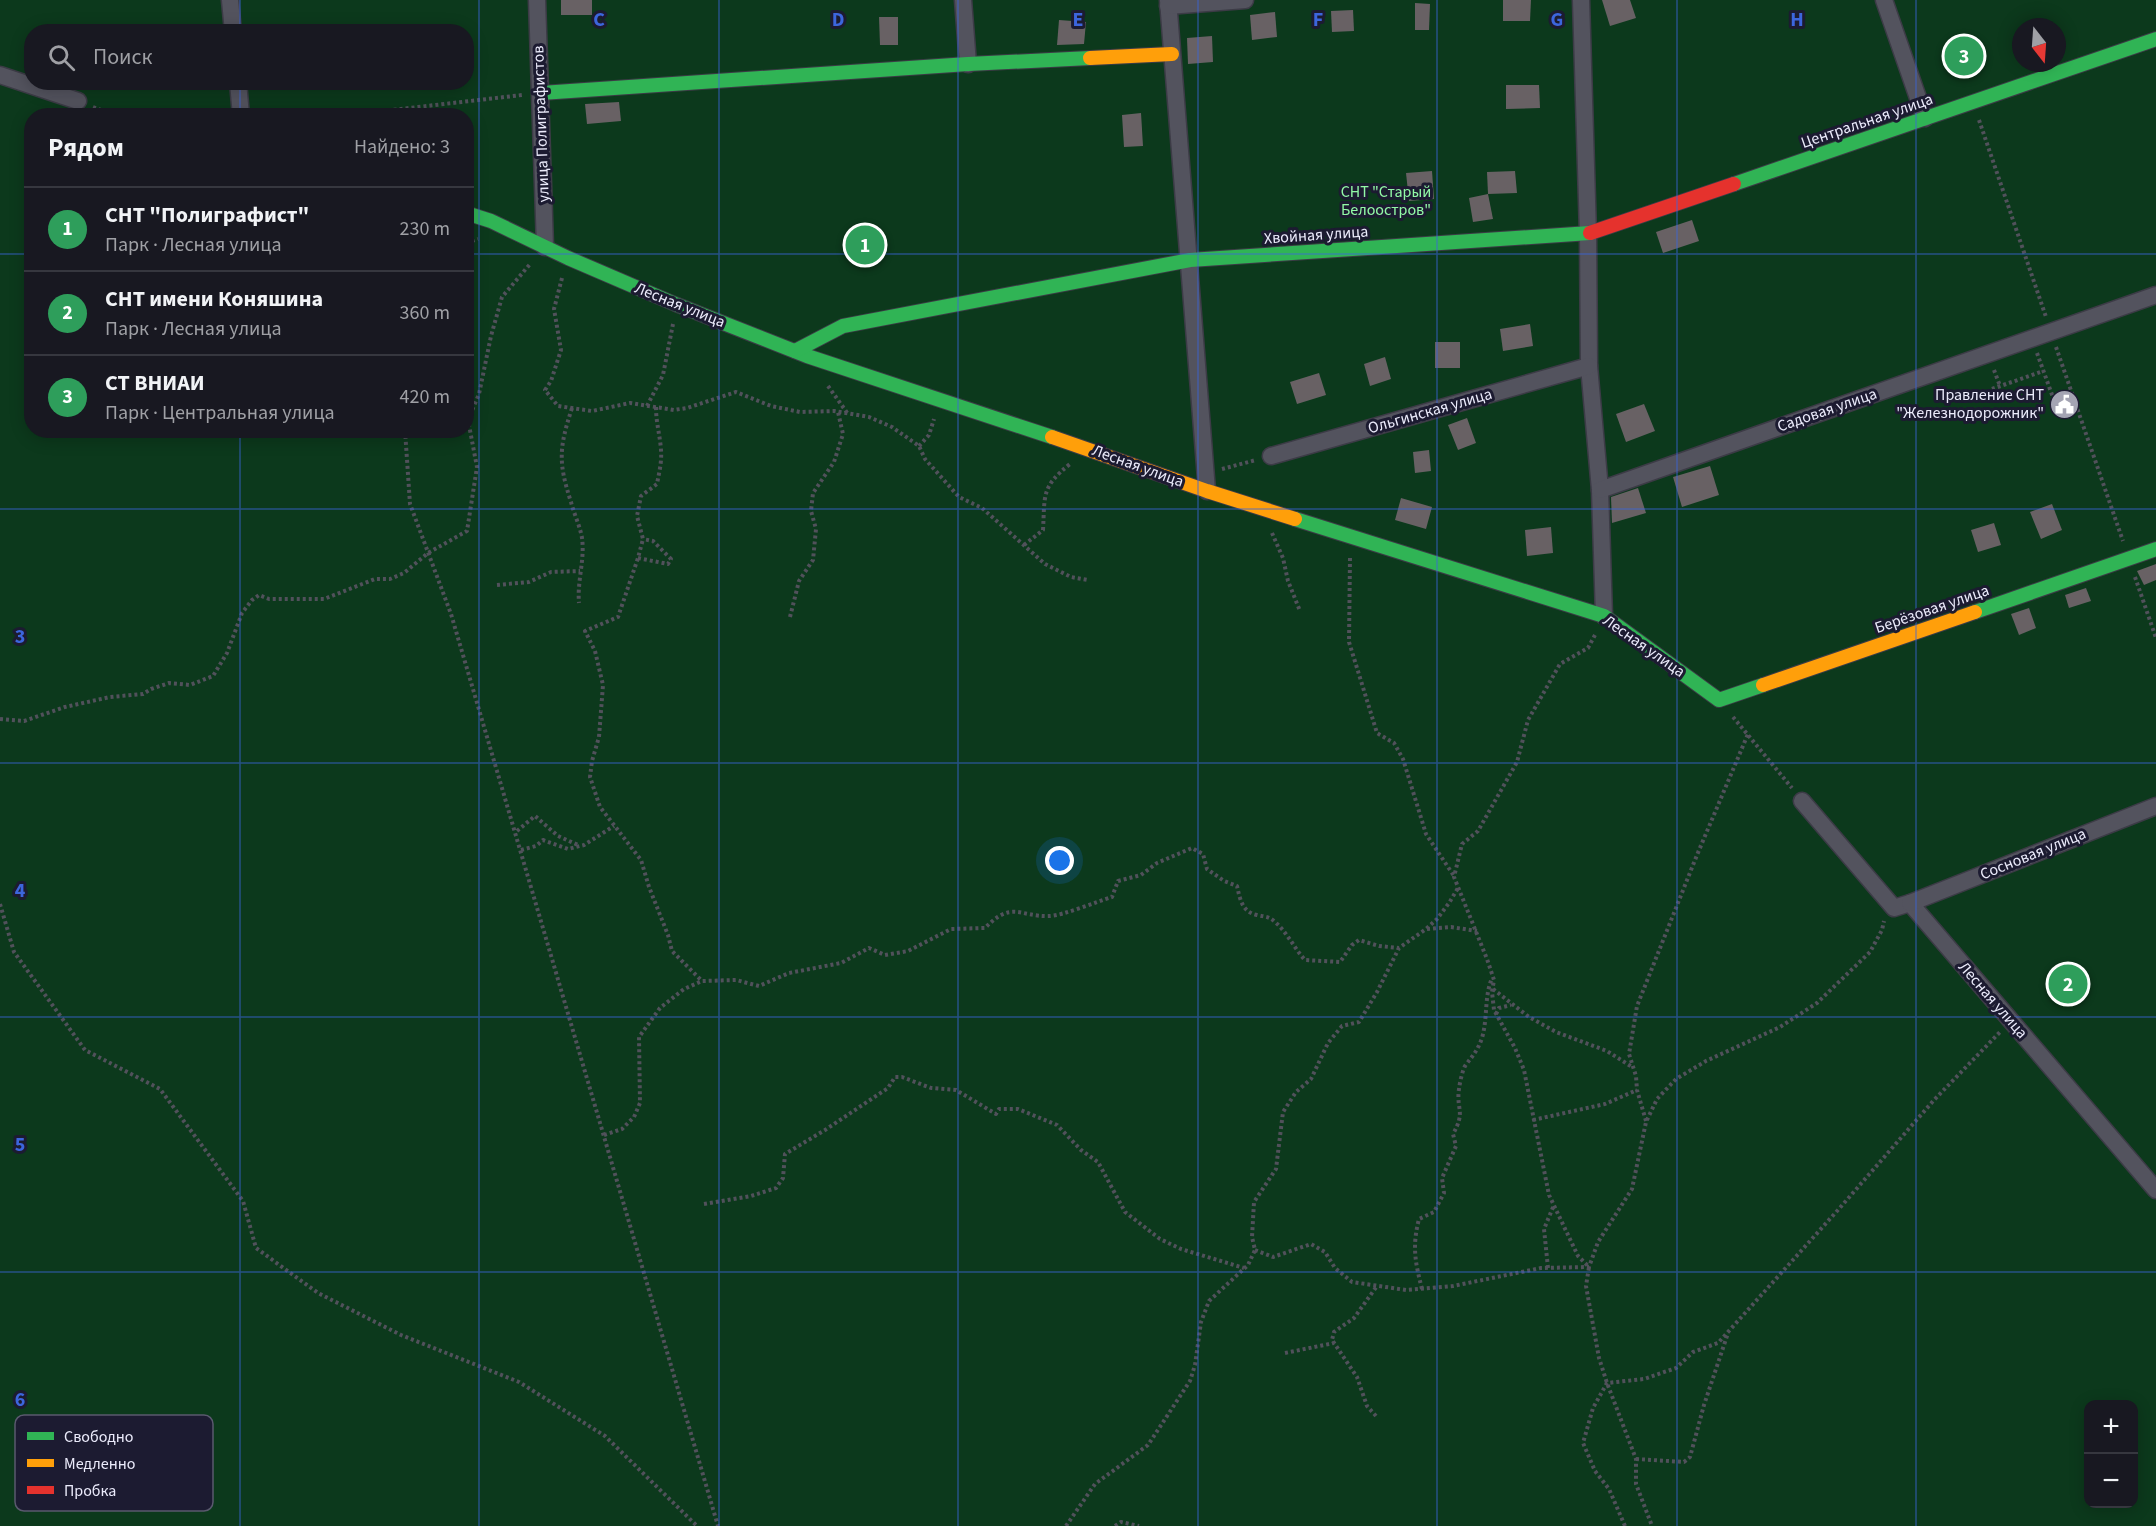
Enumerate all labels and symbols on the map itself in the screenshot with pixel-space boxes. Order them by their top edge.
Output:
text: C [593,6,605,34]
text: D [832,6,844,34]
text: E [1073,6,1083,34]
text: F [1313,6,1323,34]
text: G [1551,6,1563,34]
text: H [1790,6,1804,34]
north arrow [2012,18,2066,72]
pin: 3 [1944,34,1984,78]
street label: улица Полиграфистов [527,45,555,203]
street label: Центральная улица [1798,88,1936,154]
park label: СНТ "Старый Белоостров" [1341,181,1431,221]
street label: Хвойная улица [1263,220,1369,250]
pin: 1 [846,222,884,268]
street label: Лесная улица [631,277,729,333]
street label: Ольгинская улица [1365,383,1495,439]
street label: Садовая улица [1774,383,1880,437]
place label: Правление СНТ "Железнодорожник" [1896,384,2044,424]
public building icon: Правление СНТ "Железнодорожник" [2049,388,2081,420]
street label: Лесная улица [1089,439,1187,493]
street label: Берёзовая улица [1872,579,1992,639]
street label: Лесная улица [1598,610,1690,682]
text: 3 [15,623,25,651]
street label: Сосновая улица [1977,823,2089,885]
your location [1045,846,1074,875]
text: 4 [15,877,26,905]
street label: Лесная улица [1953,957,2033,1043]
pin: 2 [2048,962,2088,1006]
text: 5 [15,1131,25,1159]
text: 6 [15,1386,25,1414]
legend [15,1415,213,1511]
text: Свободно [64,1426,134,1448]
text: Медленно [64,1453,135,1475]
text: Пробка [64,1480,116,1502]

